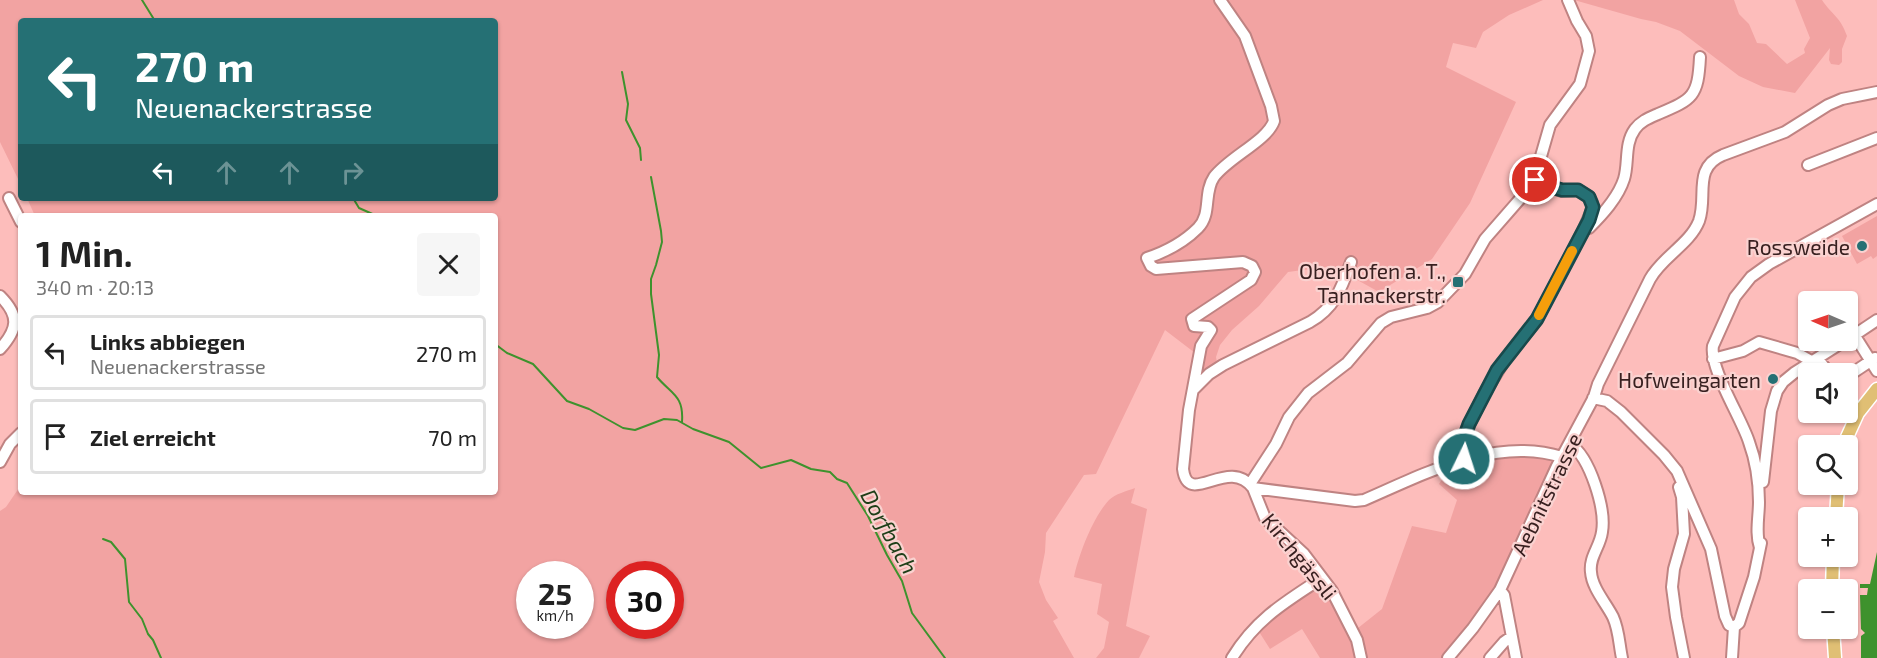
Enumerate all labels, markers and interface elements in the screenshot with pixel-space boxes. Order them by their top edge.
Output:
text: 270 m [135,40,254,90]
icon: left [36,42,114,120]
text: Neuenackerstrasse [135,91,372,123]
pin [1509,154,1560,205]
icon: left [147,156,180,189]
icon: ahead [210,156,243,189]
icon: ahead [273,156,306,189]
icon: right [336,156,369,189]
icon: arrive [1518,163,1551,196]
text: 1 Min. [36,231,133,274]
button: close [417,233,480,296]
place label: Rossweide [1747,234,1850,259]
marker: Rossweide [1855,239,1869,253]
place label: Oberhofen a. T., Tannackerstr. [1299,258,1446,307]
text: 340 m · 20:13 [36,275,154,299]
marker: Oberhofen a. T., Tannackerstr. [1451,275,1465,289]
north arrow [1798,291,1858,351]
map controls [1798,291,1858,639]
text: Links abbiegen [90,328,245,354]
icon: left [39,336,72,369]
text: 270 m [416,340,477,366]
text: Neuenackerstrasse [90,354,266,378]
button: sound [1798,363,1858,423]
place label: Hofweingarten [1618,367,1761,392]
marker: Hofweingarten [1766,372,1780,386]
icon: arrive [39,420,72,453]
text: Ziel erreicht [90,424,216,450]
text: 70 m [428,424,477,450]
position arrow [1432,427,1496,491]
street label: Aebnitstrasse [1506,429,1586,559]
button: search [1798,435,1858,495]
water label: Dorfbach [856,484,924,578]
button: + [1798,507,1858,567]
street label: Kirchgässli [1258,508,1342,604]
speed limit sign: 30 [606,561,684,639]
text: 25 [538,575,572,611]
button: − [1798,579,1858,639]
text: km/h [536,606,574,624]

